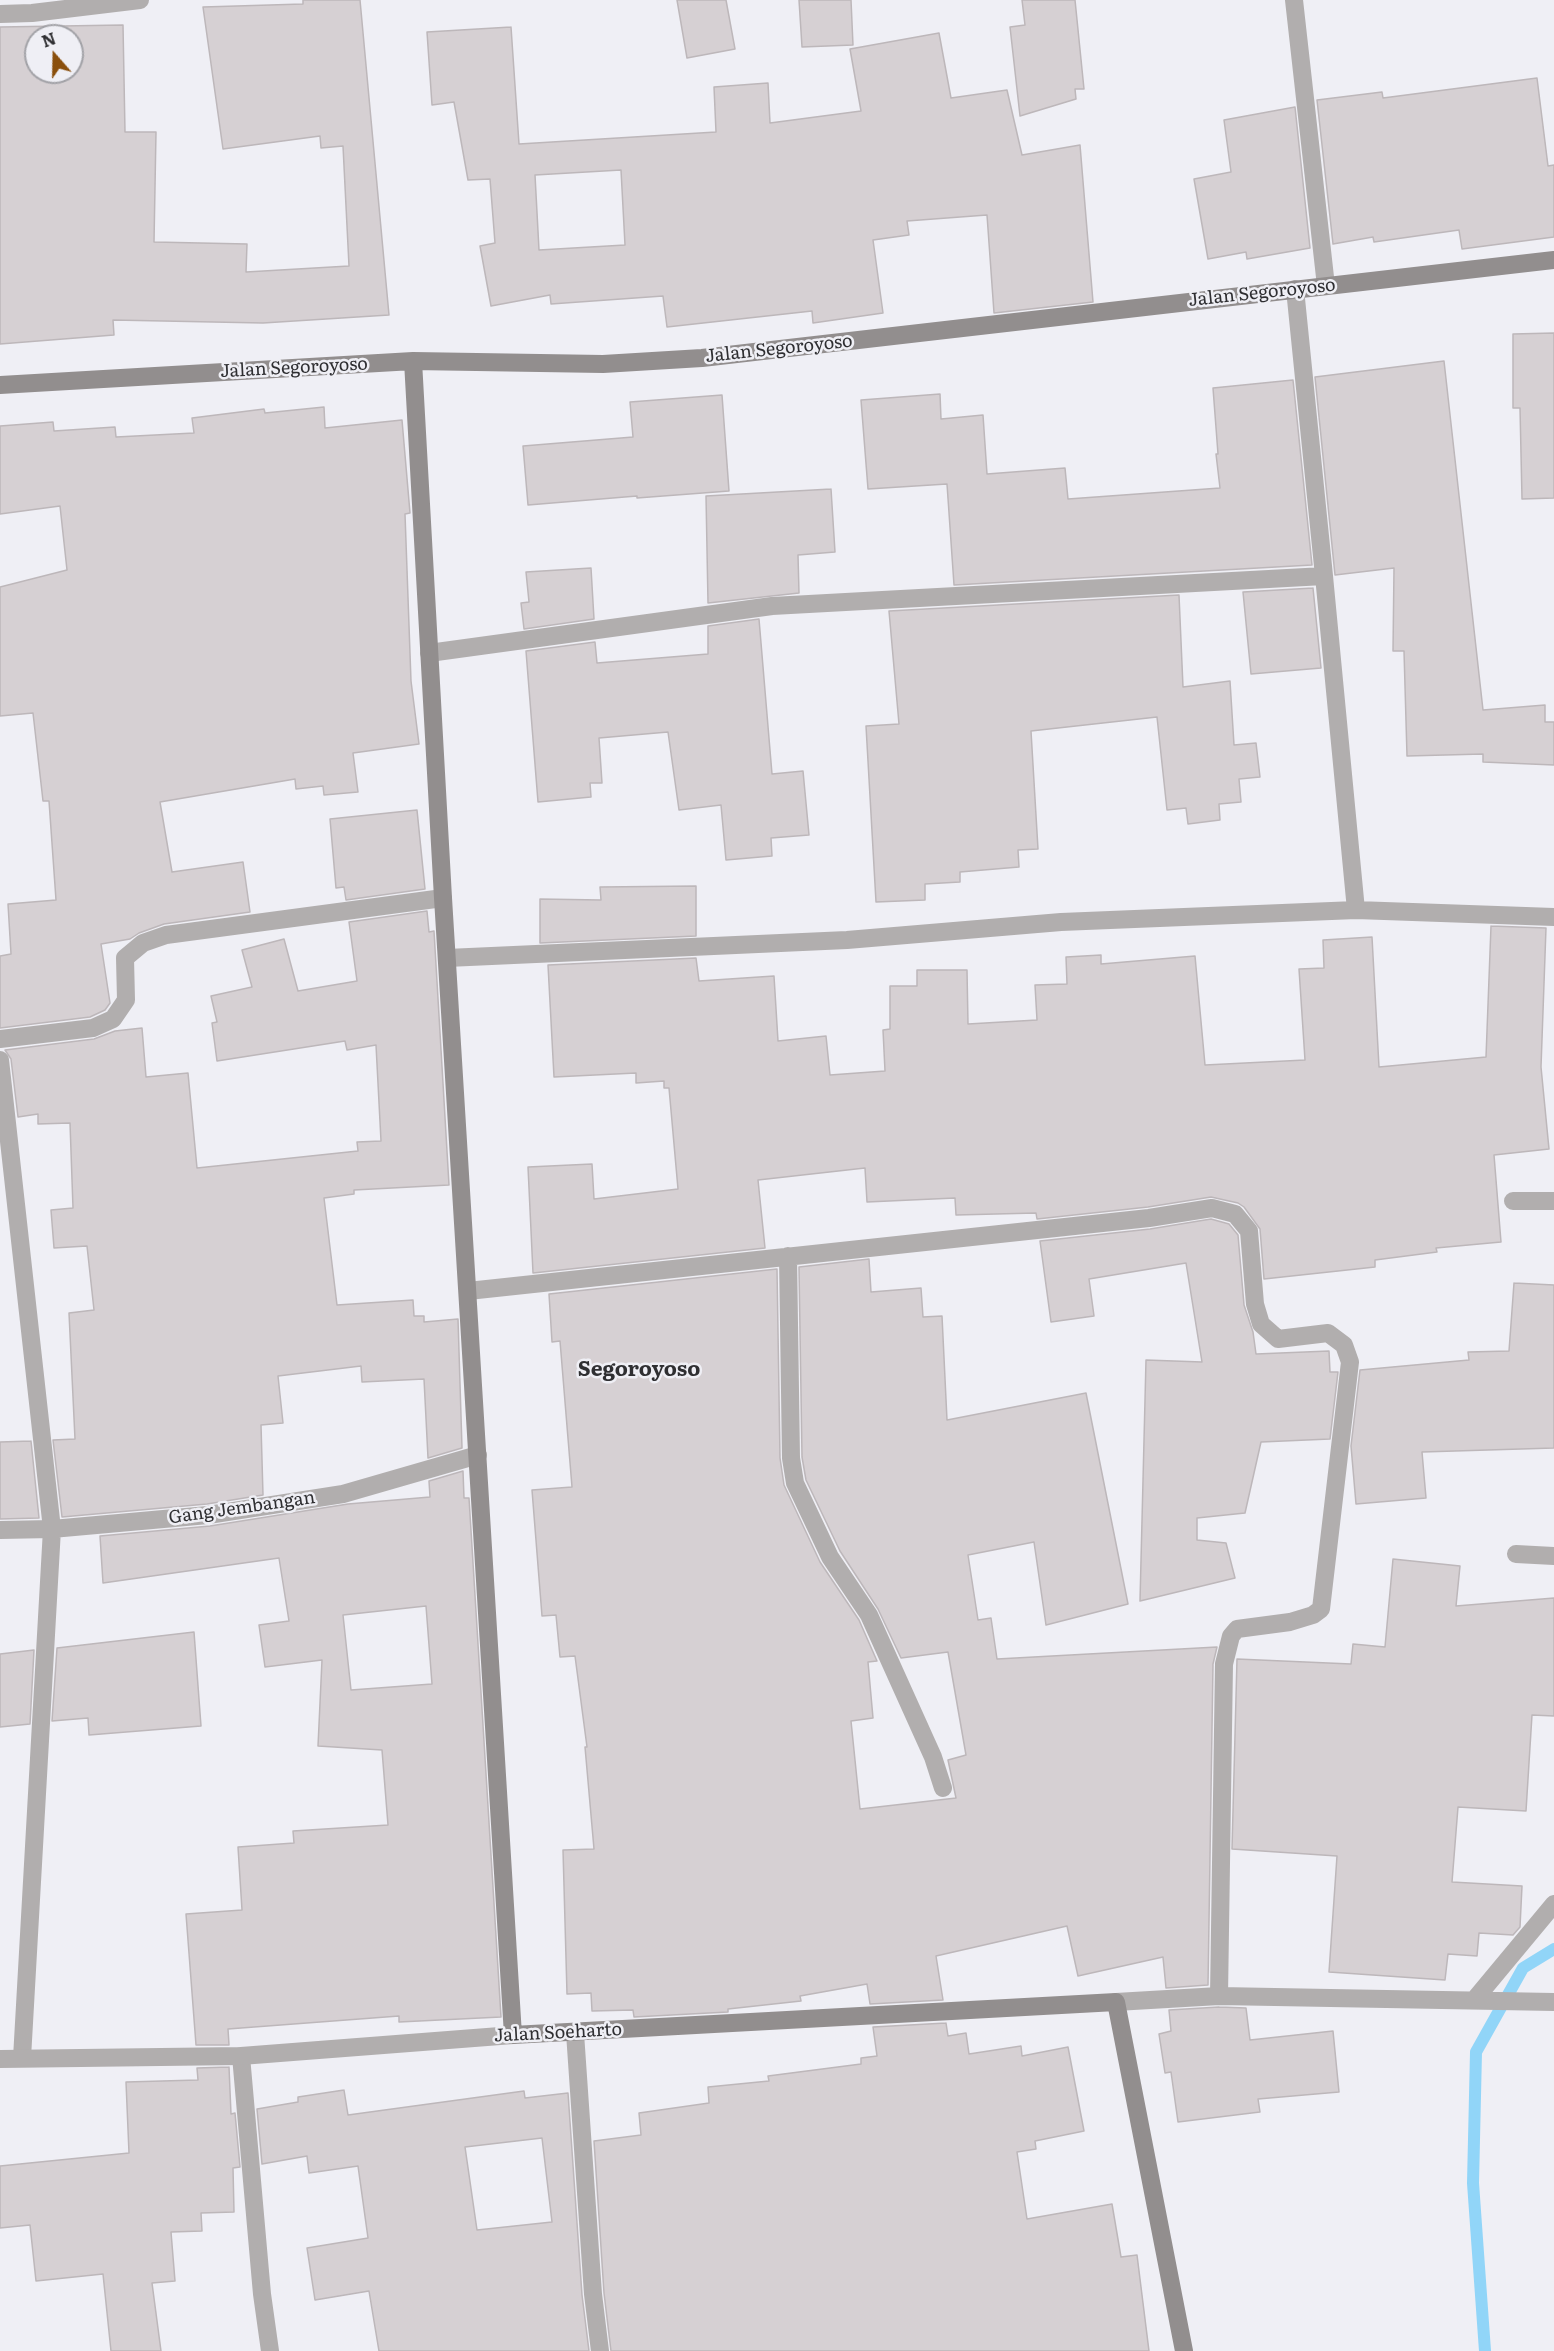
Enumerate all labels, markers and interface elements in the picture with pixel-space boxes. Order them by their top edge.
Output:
north arrow [24,24,84,84]
text: N [38,25,59,53]
street label: Jalan Segoroyoso [1187,275,1337,311]
street label: Jalan Segoroyoso [704,331,854,367]
street label: Jalan Segoroyoso [220,353,368,383]
district label: Segoroyoso [578,1357,700,1383]
street label: Gang Jembangan [167,1487,317,1529]
street label: Jalan Soeharto [493,2019,623,2047]

